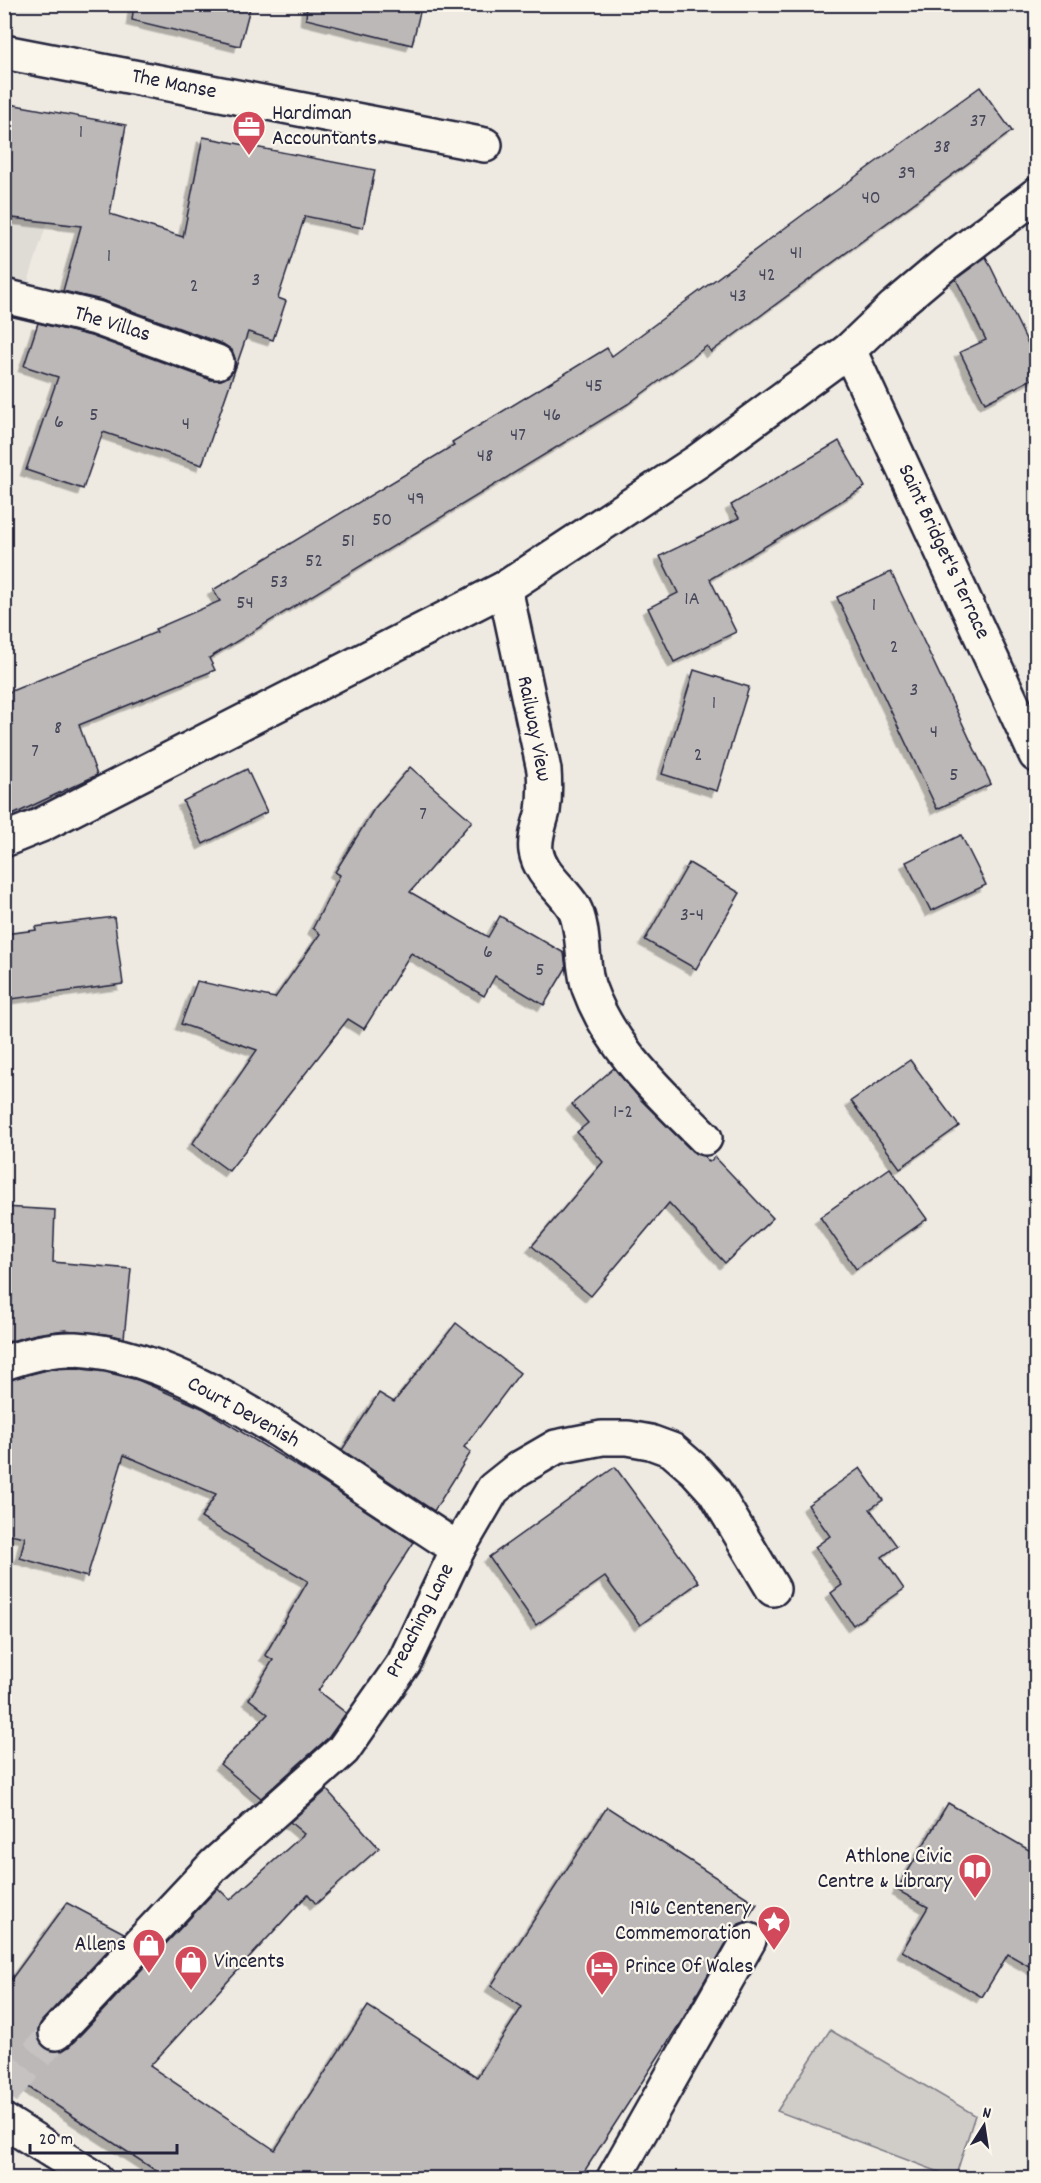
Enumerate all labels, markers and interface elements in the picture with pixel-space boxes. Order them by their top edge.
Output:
street label: The Manse [129,62,219,108]
place label: Hardiman Accountants [272,99,377,155]
house number: 37 [970,108,986,136]
office icon: Hardiman Accountants [231,109,267,156]
house number: 1 [79,119,83,147]
house number: 38 [934,134,950,162]
house number: 39 [898,160,916,188]
house number: 40 [861,185,881,213]
house number: 41 [790,240,802,268]
house number: 1 [107,243,111,271]
house number: 42 [758,262,776,290]
house number: 3 [252,267,260,295]
house number: 2 [190,273,198,301]
house number: 43 [729,283,747,311]
street label: The Villas [70,299,154,351]
house number: 45 [585,373,603,401]
house number: 5 [89,402,99,430]
house number: 46 [543,402,561,430]
house number: 6 [54,409,64,437]
house number: 4 [182,411,190,439]
house number: 47 [510,422,526,450]
house number: 48 [477,443,493,471]
street label: Saint Bridget's Terrace [889,459,997,645]
house number: 49 [407,486,425,514]
house number: 50 [372,507,392,535]
house number: 51 [341,528,355,556]
house number: 52 [305,548,323,576]
house number: 53 [270,569,288,597]
house number: 1A [684,586,700,614]
house number: 54 [236,590,254,618]
house number: 1 [872,592,876,620]
house number: 2 [890,634,898,662]
street label: Railway View [508,673,558,785]
house number: 3 [910,677,918,705]
house number: 1 [712,690,716,718]
house number: 8 [54,715,62,743]
house number: 4 [930,719,938,747]
house number: 7 [31,738,39,766]
house number: 2 [694,742,702,770]
house number: 5 [949,762,959,790]
house number: 7 [419,801,427,829]
house number: 3-4 [680,902,704,930]
house number: 6 [483,939,493,967]
house number: 5 [535,957,545,985]
house number: 1-2 [613,1099,633,1127]
street label: Court Devenish [181,1369,305,1457]
street label: Preaching Lane [379,1558,463,1684]
place label: Athlone Civic Centre & Library [817,1842,953,1898]
library icon: Athlone Civic Centre & Library [957,1852,993,1899]
place label: 1916 Centenery Commemoration [615,1894,752,1950]
place icon: 1916 Centenery Commemoration [756,1904,792,1951]
shop icon: Allens [131,1927,167,1974]
place label: Allens [74,1930,126,1961]
shop icon: Vincents [173,1944,209,1991]
place label: Vincents [214,1947,285,1978]
hotel icon: Prince Of Wales [584,1949,620,1996]
place label: Prince Of Wales [625,1952,753,1983]
north arrow [954,2096,1014,2156]
text: N [980,2102,993,2126]
scale bar [30,2117,177,2155]
text: 20 m [39,2128,73,2153]

